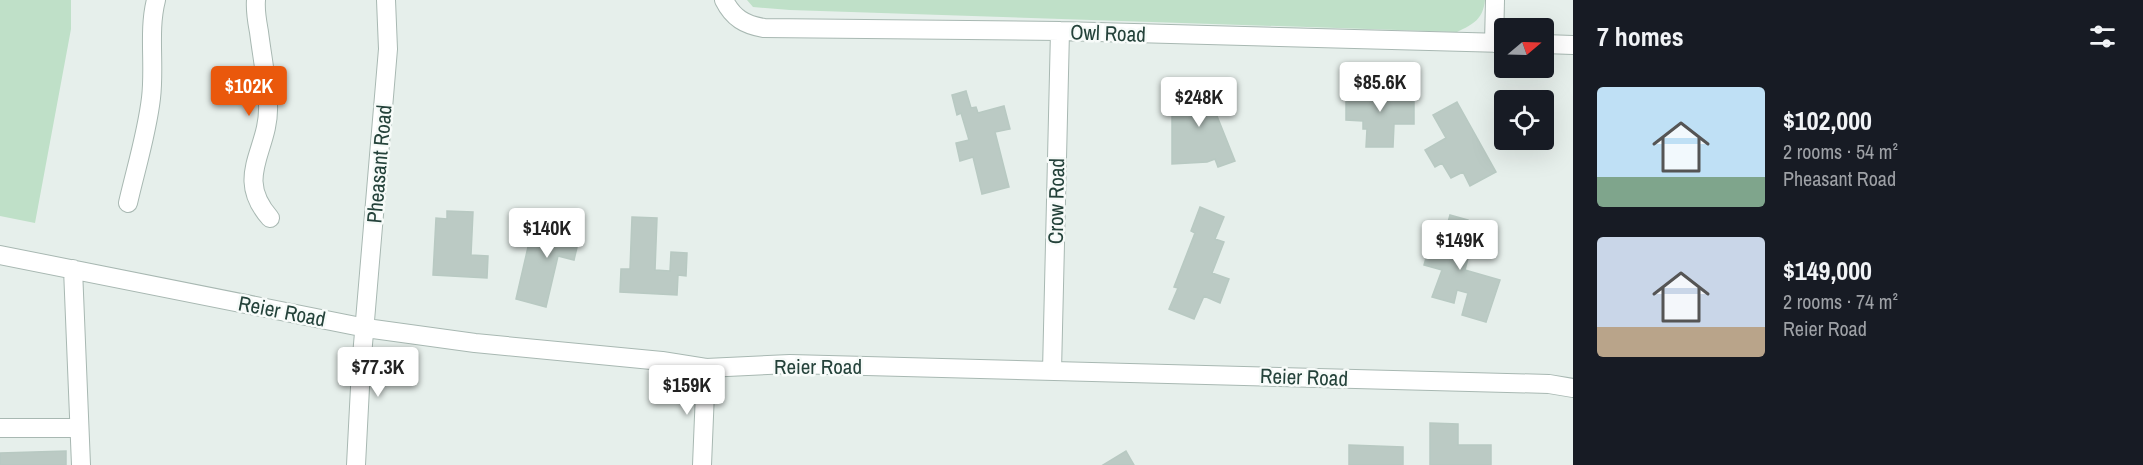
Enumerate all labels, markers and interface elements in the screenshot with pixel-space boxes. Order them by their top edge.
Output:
street label: Owl Road [1070,17,1146,49]
north arrow [1494,18,1554,78]
map controls [1494,18,1554,150]
text: 7 homes [1597,19,1684,54]
icon: filters [2086,20,2119,53]
pin: $85.6K [1331,62,1429,113]
pin: $102K [207,66,291,117]
text: $85.6K [1354,68,1406,95]
text: $102K [225,72,273,99]
pin: $248K [1157,77,1241,128]
text: $248K [1175,83,1223,110]
button: locate [1494,90,1554,150]
text: $102,000 [1783,103,1872,138]
street label: Pheasant Road [359,104,399,224]
icon: home [1645,111,1717,183]
text: 2 rooms · 54 m² [1783,138,1898,165]
street label: Crow Road [1041,158,1071,244]
text: Pheasant Road [1783,165,1896,192]
pin: $140K [505,208,589,259]
text: $140K [523,214,571,241]
pin: $149K [1418,220,1502,271]
text: $149K [1436,226,1484,253]
text: $149,000 [1783,253,1872,288]
icon: home [1645,261,1717,333]
street label: Reier Road [236,288,328,334]
text: 2 rooms · 74 m² [1783,288,1898,315]
text: Reier Road [1783,315,1867,342]
pin: $77.3K [329,347,427,398]
street label: Reier Road [774,352,862,381]
text: $77.3K [352,353,404,380]
street label: Reier Road [1259,361,1349,393]
pin: $159K [645,365,729,416]
text: $159K [663,371,711,398]

